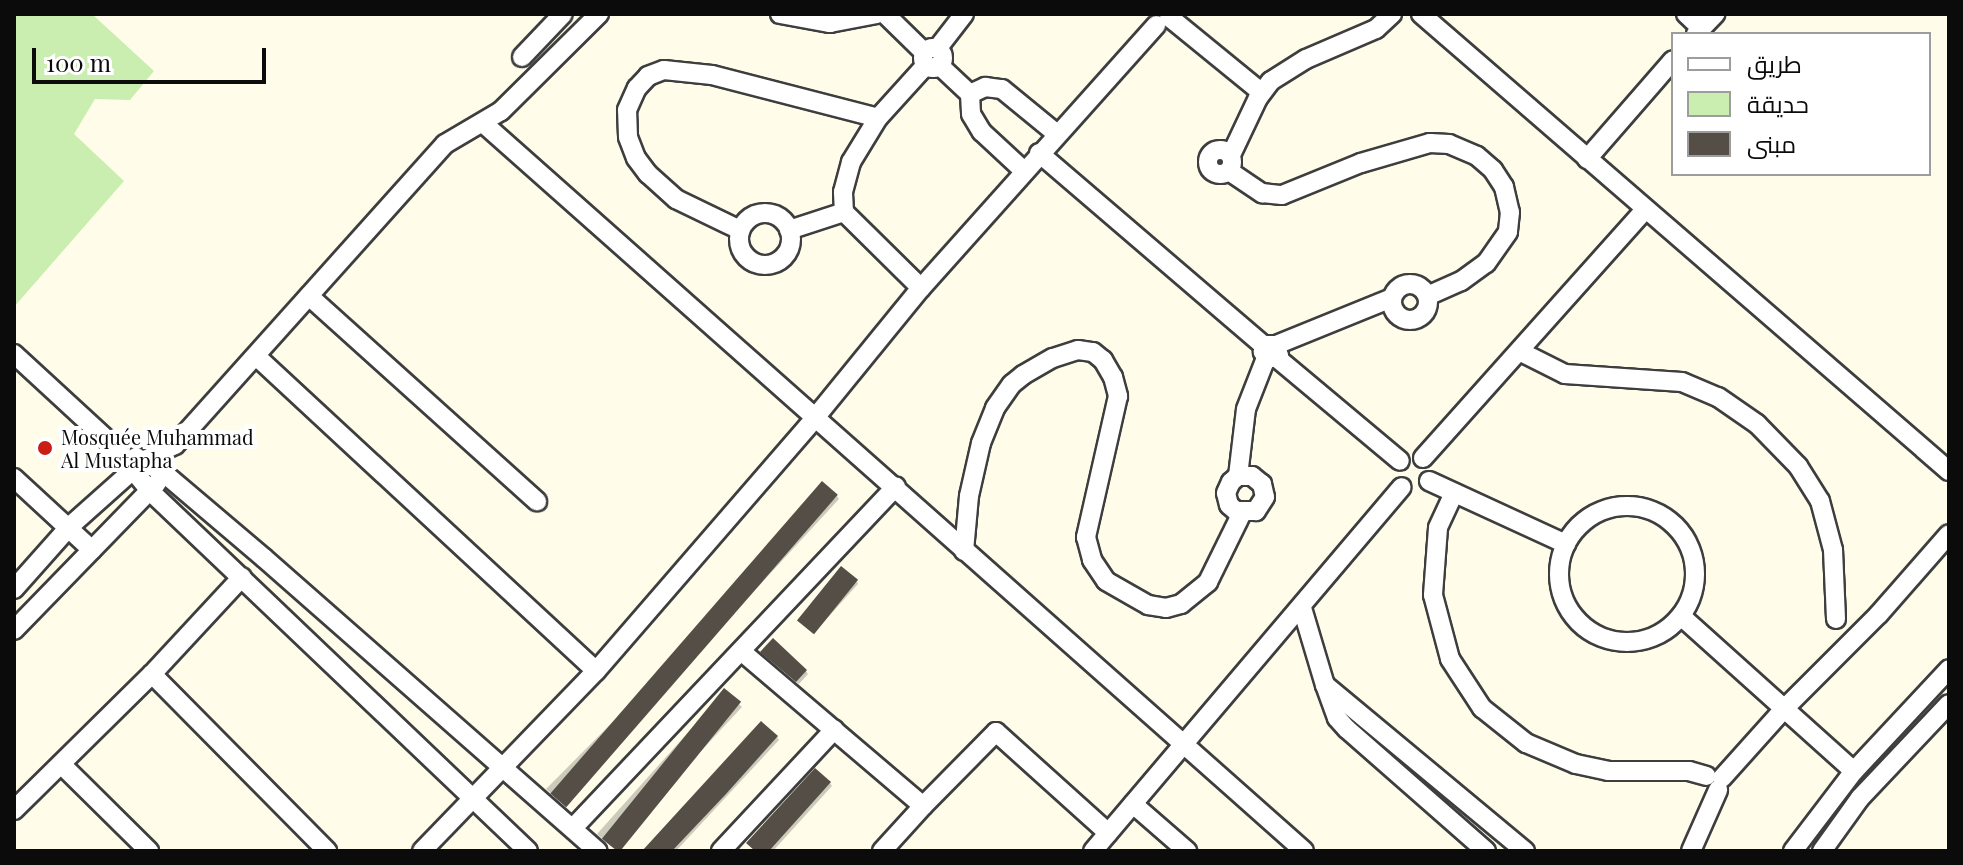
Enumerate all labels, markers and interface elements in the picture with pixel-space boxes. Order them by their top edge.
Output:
scale bar [36,32,270,82]
legend [1671,32,1931,176]
text: 100 m [46,46,111,78]
text: طريق [1747,47,1802,79]
text: حديقة [1747,87,1809,119]
text: مبنى [1747,127,1796,159]
place label: Mosquée Muhammad Al Mustapha [61,424,254,471]
marker: Mosquée Muhammad Al Mustapha [36,439,54,457]

